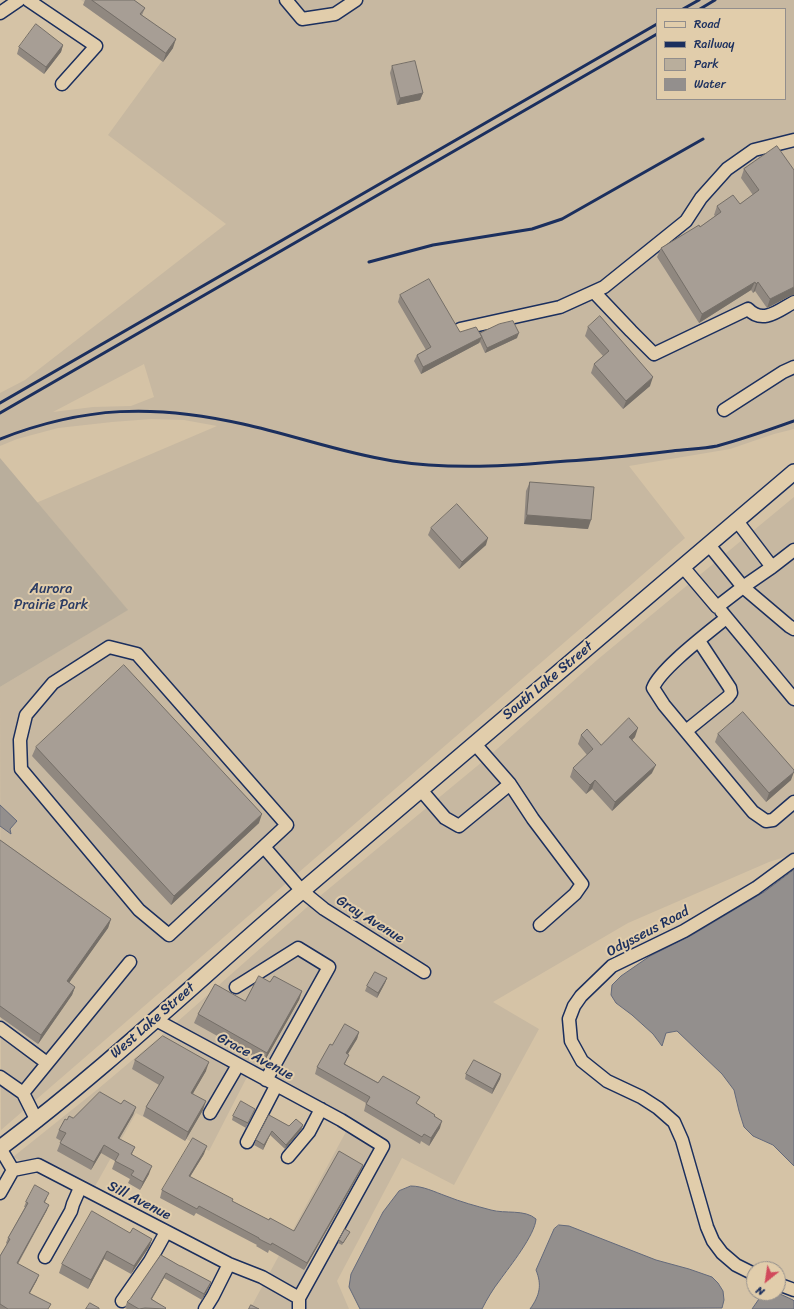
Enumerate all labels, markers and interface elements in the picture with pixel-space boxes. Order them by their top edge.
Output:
legend [656,8,786,100]
text: Road [694,13,720,35]
text: Railway [694,33,735,55]
text: Park [694,53,719,75]
text: Water [694,73,726,95]
park label: Aurora Prairie Park [14,581,88,614]
street label: South Lake Street [499,638,597,724]
street label: Gray Avenue [333,892,407,948]
street label: Odysseus Road [604,903,692,961]
street label: West Lake Street [107,980,199,1062]
street label: Grace Avenue [214,1030,296,1084]
street label: Sill Avenue [104,1178,174,1224]
north arrow [746,1261,786,1301]
text: N [752,1281,768,1301]

